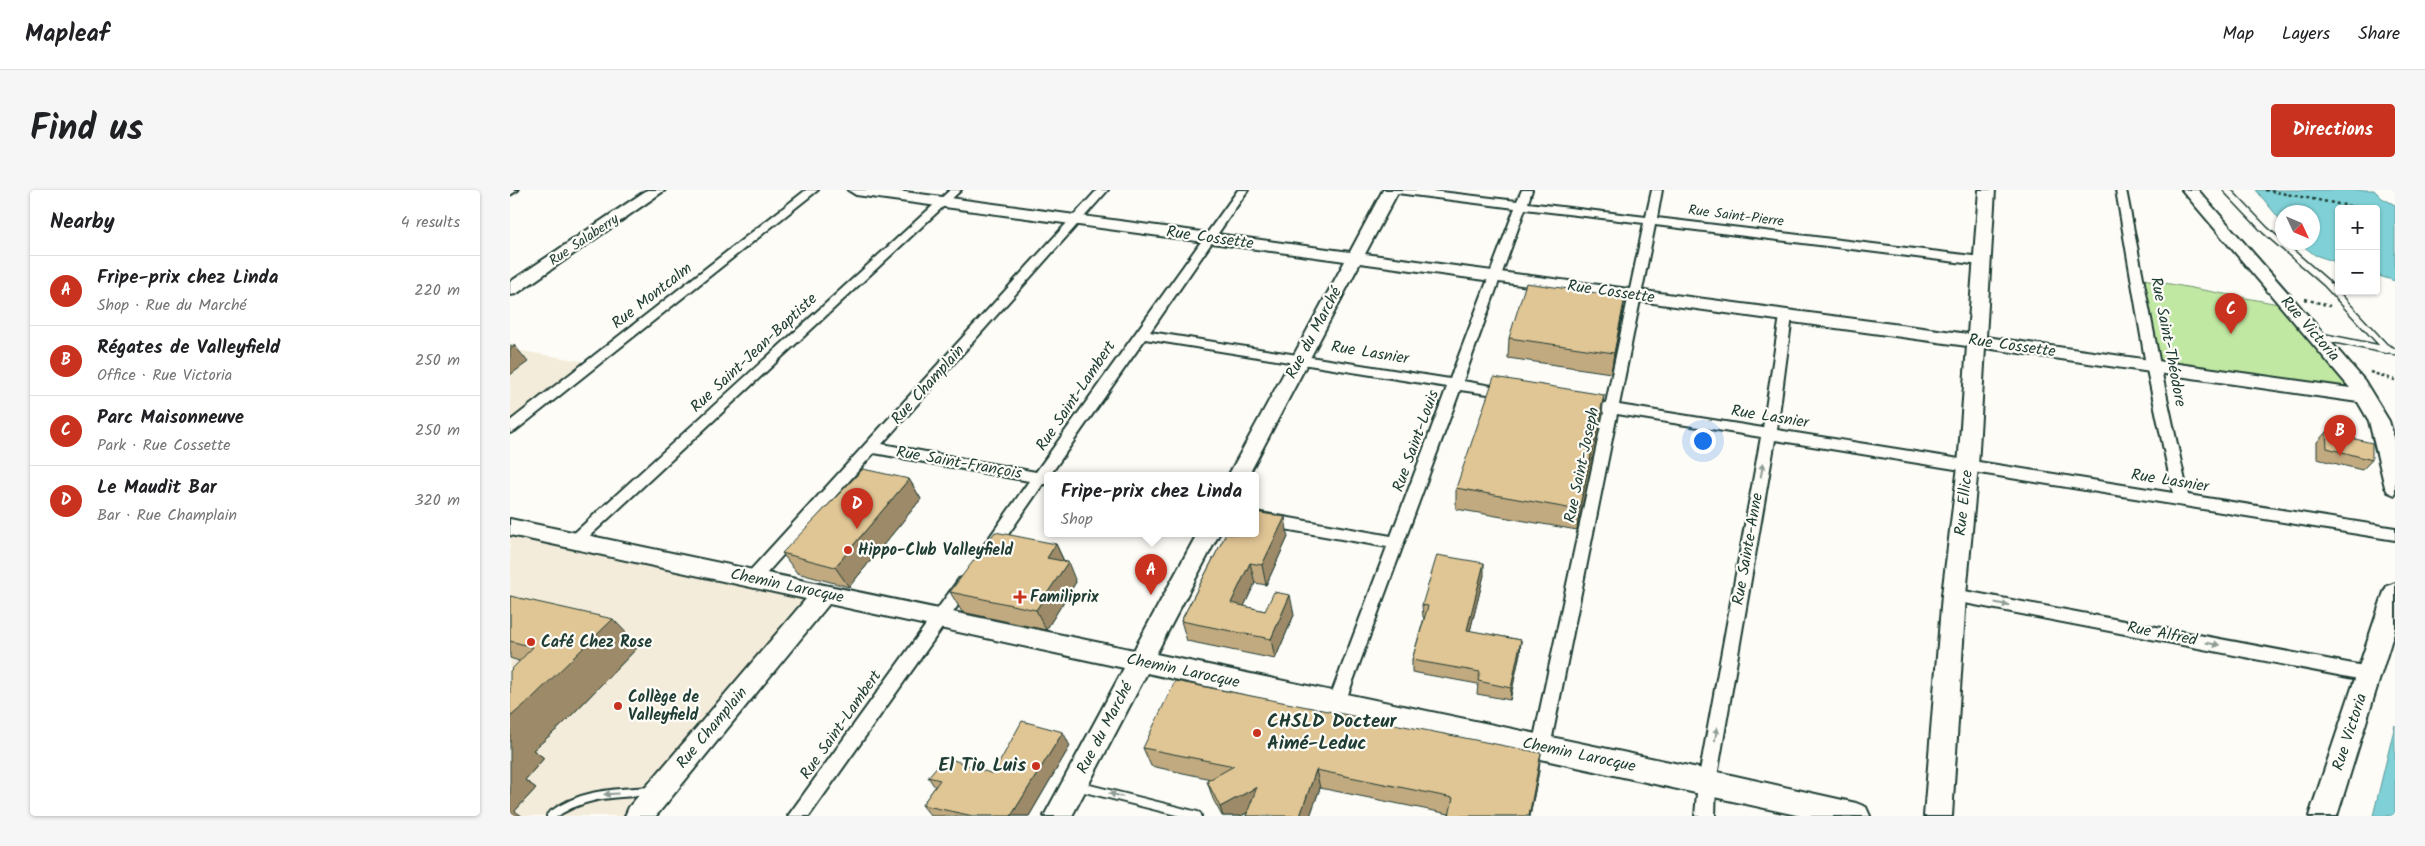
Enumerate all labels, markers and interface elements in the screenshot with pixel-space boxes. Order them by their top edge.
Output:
text: Mapleaf [25,15,109,54]
text: Map [2223,20,2254,49]
text: Layers [2282,20,2330,49]
text: Share [2358,20,2400,49]
text: Find us [30,102,143,158]
button: Directions [2271,104,2395,157]
street label: Rue Saint-Pierre [1687,199,1786,233]
north arrow [2275,205,2320,250]
map controls [2335,205,2380,295]
button: + [2335,205,2380,250]
text: Nearby [50,206,115,239]
street label: Rue Salaberry [545,208,624,272]
text: 4 results [401,210,460,235]
street label: Rue Cossette [1165,220,1255,256]
button: − [2335,250,2380,295]
street label: Rue Montcalm [606,256,698,336]
text: Fripe-prix chez Linda [97,263,279,293]
street label: Rue Cossette [1566,274,1656,310]
street label: Rue Saint-Théodore [2143,275,2193,409]
text: A [61,278,71,303]
text: 220 m [414,278,460,303]
street label: Rue du Marché [1279,282,1349,383]
street label: Rue Saint-Jean-Baptiste [685,287,823,419]
street label: Rue Victoria [2274,291,2346,367]
text: Shop · Rue du Marché [97,293,246,318]
pin: C [2215,293,2247,334]
street label: Rue Cossette [1967,328,2057,364]
text: Régates de Valleyfield [97,333,280,363]
street label: Rue Saint-Lambert [1030,335,1123,456]
street label: Rue Lasnier [1329,335,1412,372]
street label: Rue Champlain [885,339,971,431]
text: B [61,348,71,373]
text: 250 m [415,348,460,373]
text: Office · Rue Victoria [97,363,232,388]
street label: Rue Saint-Louis [1386,386,1446,495]
street label: Rue Lasnier [1729,399,1812,436]
text: Parc Maisonneuve [97,403,244,433]
street label: Rue Saint-Joseph [1558,405,1606,525]
pin: B [2324,415,2356,456]
text: C [61,418,71,443]
text: 250 m [415,418,460,443]
your location [1690,428,1716,454]
text: Park · Rue Cossette [97,433,231,458]
street label: Rue Saint-François [894,440,1024,486]
one-way arrow [1759,462,1767,478]
street label: Rue Lasnier [2129,463,2212,500]
street label: Rue Ellice [1948,469,1980,537]
popup [1044,472,1259,537]
text: Le Maudit Bar [97,473,217,503]
text: Fripe-prix chez Linda [1061,477,1242,507]
text: D [61,488,71,513]
text: 320 m [414,488,460,513]
pin: D [841,488,873,529]
street label: Rue Sainte-Anne [1726,491,1770,607]
text: Bar · Rue Champlain [97,503,237,528]
text: Shop [1061,507,1093,532]
place label: Hippo-Club Valleyfield [858,538,1013,563]
marker: Hippo-Club Valleyfield [842,544,854,556]
pin: A [1135,554,1167,595]
street label: Chemin Larocque [728,562,846,610]
place label: Familiprix [1030,585,1099,610]
marker: Familiprix [1014,591,1026,603]
one-way arrow [1994,600,2009,608]
street label: Rue Alfred [2125,615,2200,653]
place label: Café Chez Rose [541,630,652,655]
marker: Café Chez Rose [525,636,537,648]
one-way arrow [2205,640,2221,648]
street label: Chemin Larocque [1124,647,1242,695]
street label: Rue Saint-Lambert [794,665,889,785]
street label: Rue du Marché [1070,677,1140,778]
street label: Rue Champlain [670,681,754,775]
place label: Collège de Valleyfield [628,685,699,728]
street label: Rue Victoria [2326,690,2374,774]
marker: Collège de Valleyfield [612,700,624,712]
place label: CHSLD Docteur Aimé-Leduc [1267,707,1398,759]
one-way arrow [1712,725,1720,741]
marker: CHSLD Docteur Aimé-Leduc [1251,727,1263,739]
street label: Chemin Larocque [1520,731,1638,779]
place label: El Tio Luis [938,751,1026,781]
marker: El Tio Luis [1030,760,1042,772]
one-way arrow [603,790,619,798]
one-way arrow [1108,791,1123,799]

